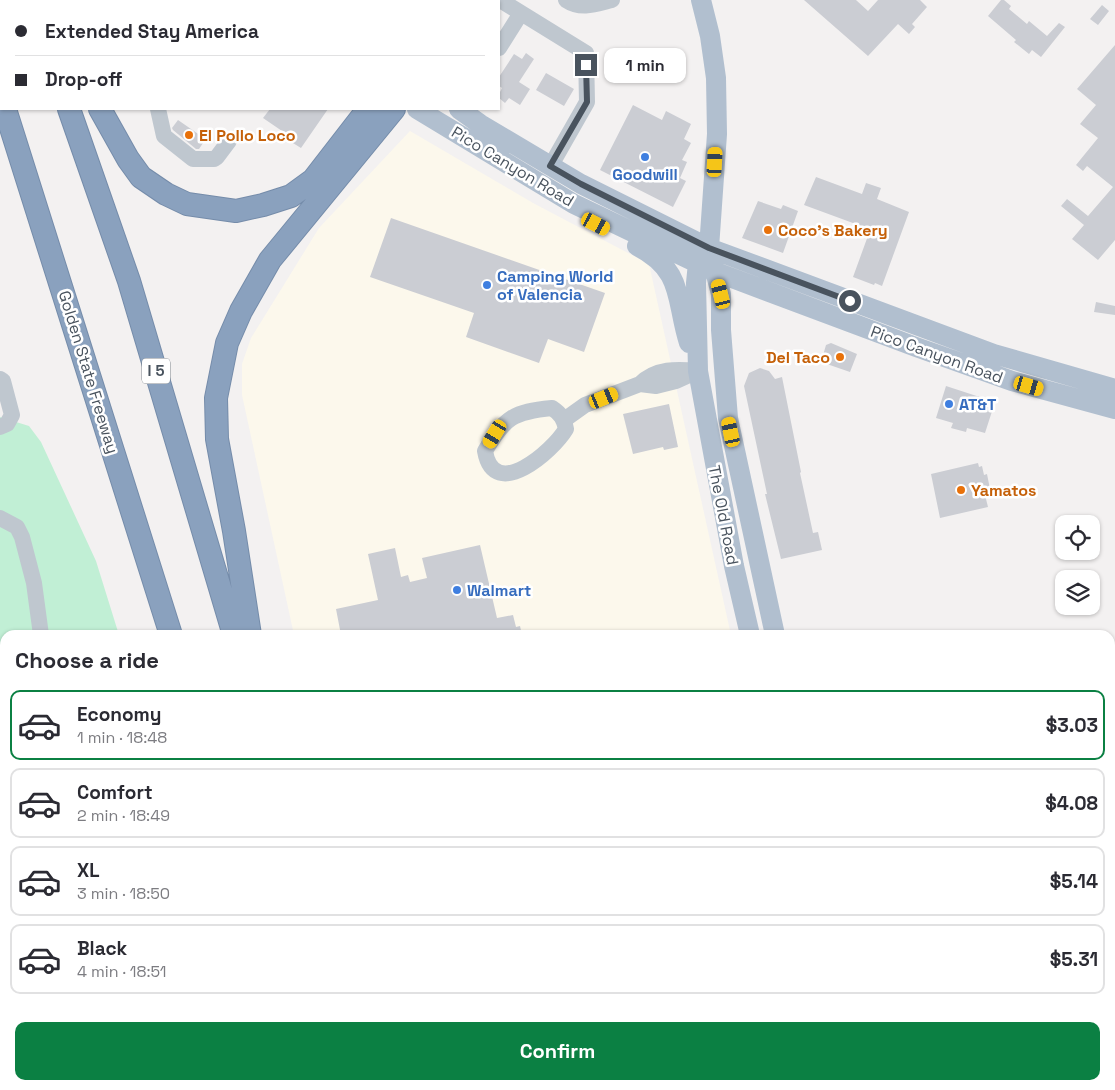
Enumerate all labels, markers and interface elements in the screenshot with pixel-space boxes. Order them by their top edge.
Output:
text: Extended Stay America [45,19,259,44]
callout: 1 min [604,48,686,82]
route end [575,54,597,76]
text: 1 min [625,55,665,76]
text: Drop-off [45,67,123,92]
street label: Pico Canyon Road [448,122,578,211]
place label: El Pollo Loco [199,125,296,146]
marker: El Pollo Loco [183,129,195,141]
car [706,147,723,177]
marker: Goodwill [639,151,651,163]
place label: Goodwill [612,164,678,185]
car [579,210,612,238]
place label: Coco's Bakery [778,220,888,241]
marker: Coco's Bakery [762,224,774,236]
place label: Camping World of Valencia [497,266,614,305]
car [710,278,731,310]
marker: Camping World of Valencia [481,279,493,291]
street label: Golden State Freeway [54,288,123,456]
route start [839,290,861,312]
street label: Pico Canyon Road [868,321,1006,388]
place label: Del Taco [766,347,830,368]
marker: Del Taco [834,351,846,363]
road number: I 5 [142,358,170,384]
car [1012,375,1045,397]
car [587,385,620,411]
place label: AT&T [959,394,997,415]
marker: AT&T [943,398,955,410]
car [720,416,741,448]
car [480,417,509,451]
street label: The Old Road [704,463,743,567]
place label: Yamatos [971,480,1036,501]
marker: Yamatos [955,484,967,496]
map controls [1055,515,1100,615]
button: locate [1055,515,1100,560]
button: layers [1055,570,1100,615]
place label: Walmart [467,580,531,601]
marker: Walmart [451,584,463,596]
text: Choose a ride [15,646,159,674]
text: Economy [77,702,161,727]
icon: car [17,703,62,748]
text: $3.03 [1046,713,1098,738]
text: 1 min · 18:48 [77,727,167,748]
text: Comfort [77,780,153,805]
icon: car [17,781,62,826]
text: $4.08 [1045,791,1098,816]
text: 2 min · 18:49 [77,805,170,826]
text: XL [77,858,100,883]
icon: car [17,859,62,904]
text: $5.14 [1050,869,1098,894]
text: 3 min · 18:50 [77,883,170,904]
text: Black [77,936,127,961]
icon: car [17,937,62,982]
text: $5.31 [1050,947,1098,972]
text: 4 min · 18:51 [77,961,167,982]
button: Confirm [15,1022,1100,1080]

